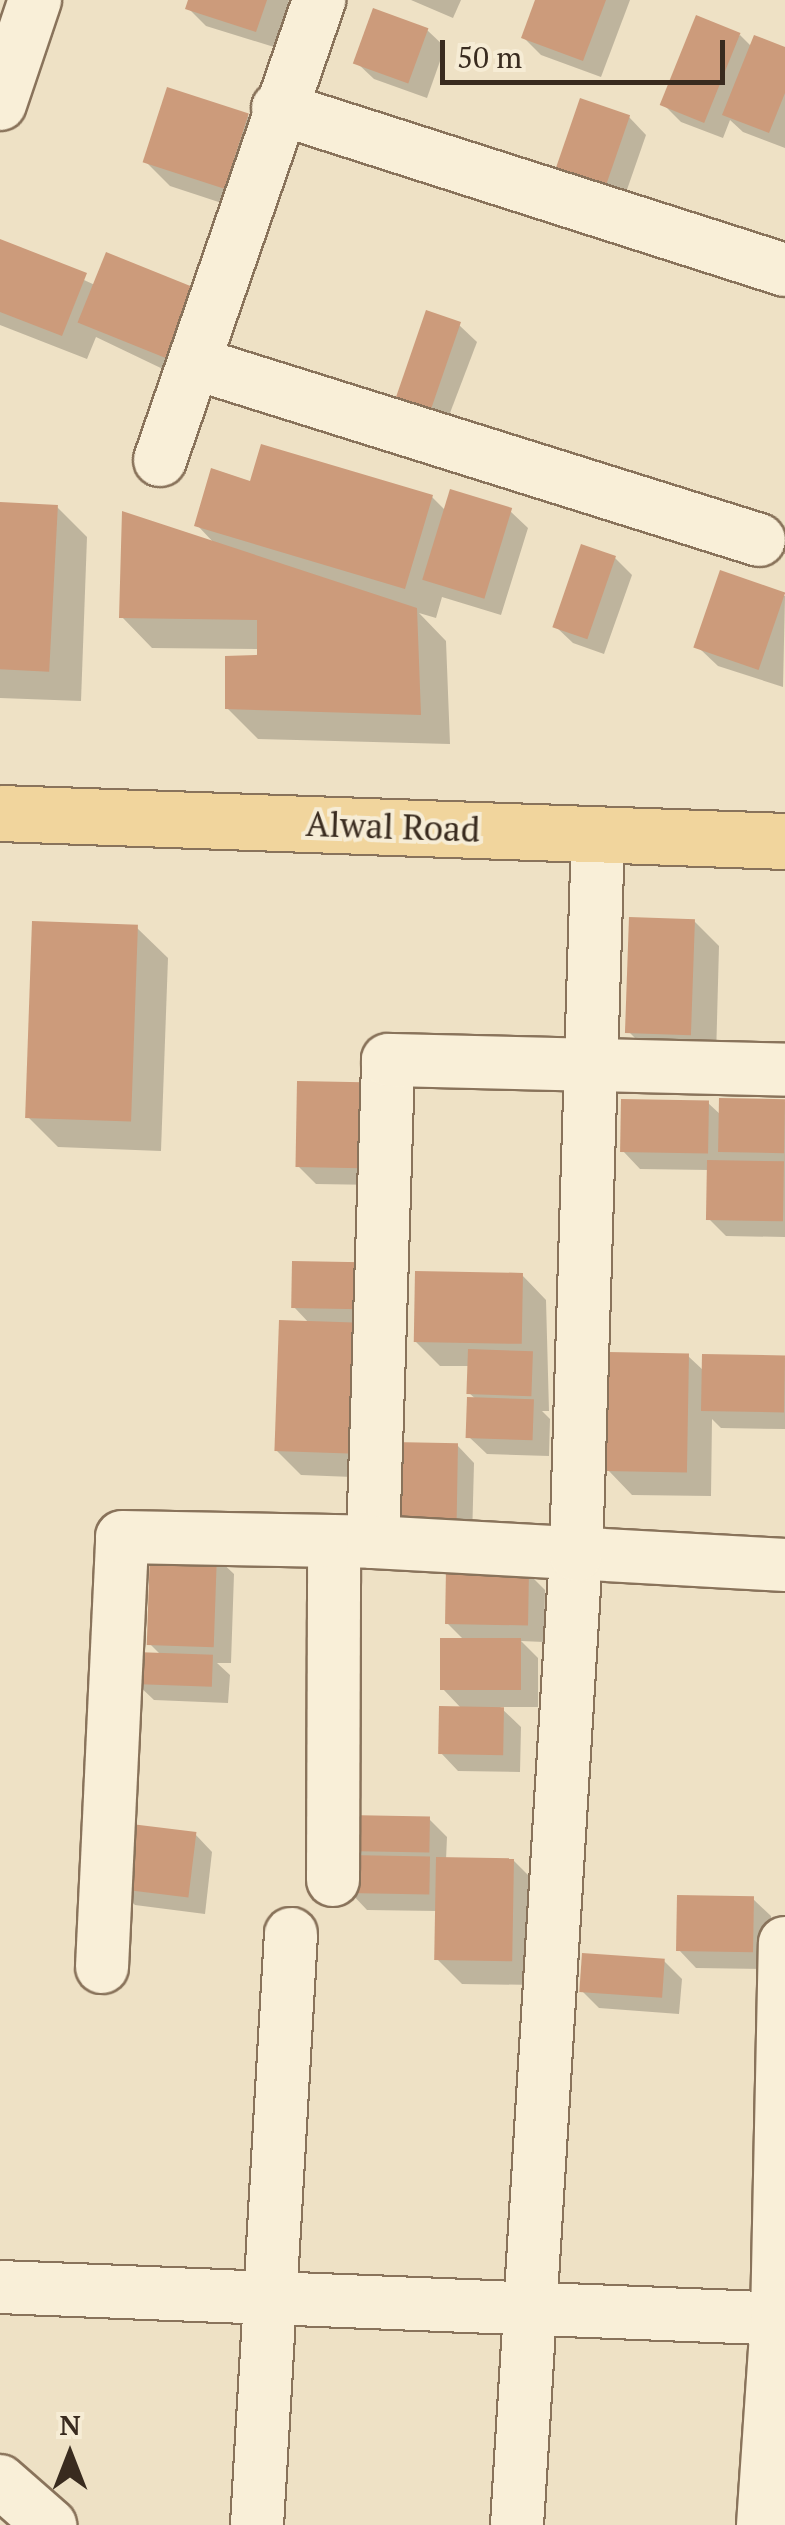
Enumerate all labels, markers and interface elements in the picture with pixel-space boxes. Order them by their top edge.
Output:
scale bar [445,20,730,82]
text: 50 m [457,37,522,77]
street label: Alwal Road [305,802,481,850]
north arrow [20,2405,120,2505]
text: N [59,2406,81,2443]

